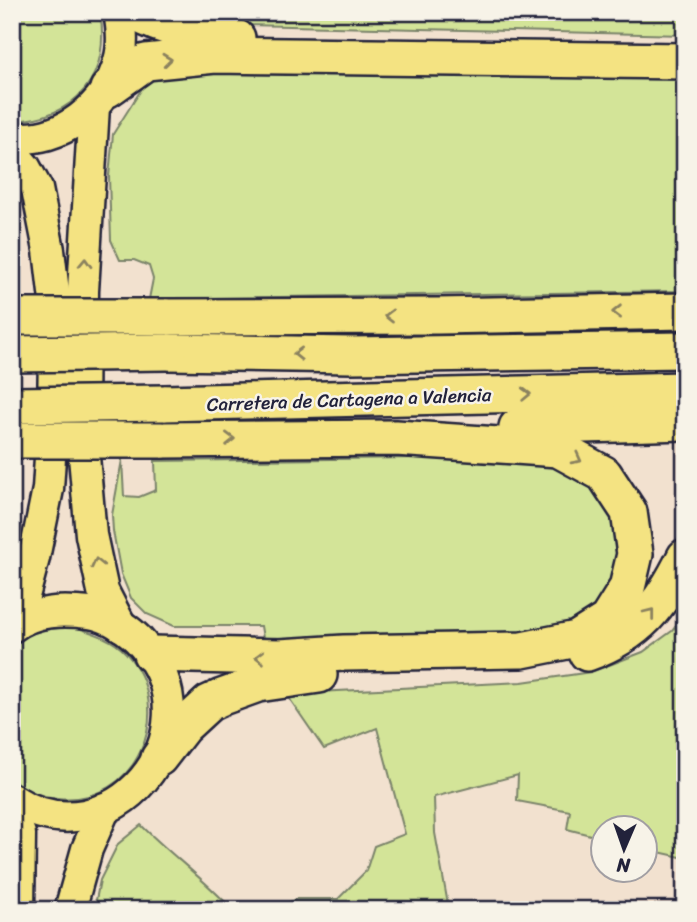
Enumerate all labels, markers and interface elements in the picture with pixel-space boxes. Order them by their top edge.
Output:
one-way arrow [162,52,173,67]
one-way arrow [77,257,92,268]
one-way arrow [611,305,622,320]
one-way arrow [383,308,394,324]
one-way arrow [292,346,303,362]
street label: Carretera de Cartagena a Valencia [206,378,492,421]
one-way arrow [521,386,532,402]
one-way arrow [225,431,235,447]
one-way arrow [569,451,582,464]
one-way arrow [91,557,105,569]
one-way arrow [641,609,654,621]
one-way arrow [254,649,265,664]
north arrow [588,814,658,884]
text: N [615,849,632,882]

